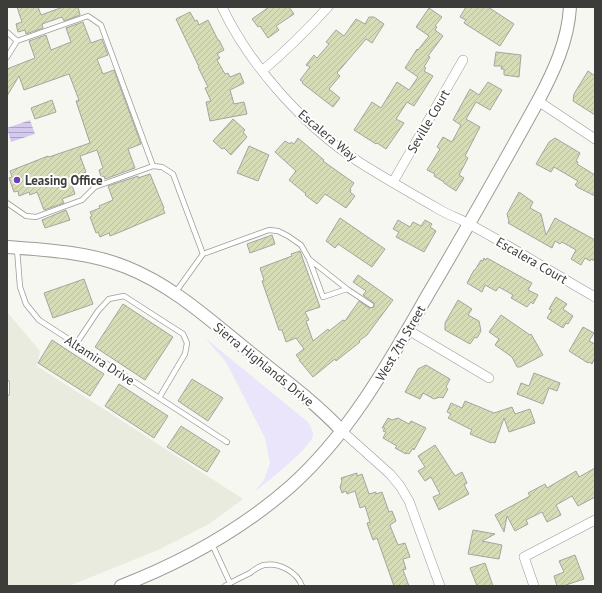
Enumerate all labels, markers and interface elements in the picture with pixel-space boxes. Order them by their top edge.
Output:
street label: Seville Court [403,86,454,156]
street label: Escalera Way [295,106,361,165]
place label: Leasing Office [25,172,103,189]
marker: Leasing Office [12,175,22,185]
street label: Escalera Court [493,233,571,288]
street label: West 7th Street [372,302,429,384]
street label: Sierra Highlands Drive [210,319,317,410]
street label: Altamira Drive [62,332,138,389]

